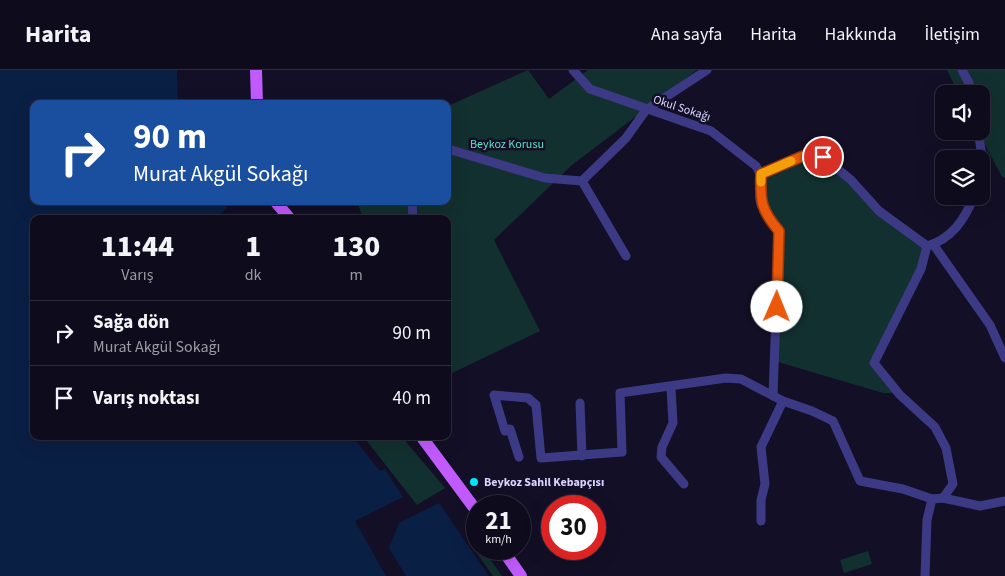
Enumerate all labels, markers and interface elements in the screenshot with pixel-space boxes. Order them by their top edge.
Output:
text: Harita [25,17,91,52]
text: Ana sayfa [651,22,722,47]
text: Harita [750,22,797,47]
text: Hakkında [825,22,897,47]
text: İletişim [925,22,980,47]
map controls [935,85,990,205]
button: sound [935,85,990,140]
street label: Okul Sokağı [651,91,713,126]
text: 90 m [133,112,207,162]
icon: right [50,120,115,185]
park label: Beykoz Korusu [470,136,544,153]
pin [802,136,844,178]
icon: arrive [809,143,837,171]
button: layers [935,150,990,205]
text: Murat Akgül Sokağı [133,158,308,190]
text: 11:44 [101,225,174,268]
text: 1 [245,225,261,268]
text: 130 [332,225,380,268]
text: Varış [121,264,153,286]
text: dk [245,264,262,286]
text: m [350,264,363,286]
position arrow [750,280,802,332]
text: Sağa dön [93,309,169,336]
icon: right [50,319,78,347]
text: 90 m [393,320,431,347]
text: Murat Akgül Sokağı [93,336,221,358]
icon: arrive [50,384,78,412]
text: Varış noktası [93,385,200,412]
text: 40 m [393,385,431,412]
place label: Beykoz Sahil Kebapçısı [484,474,604,491]
marker: Beykoz Sahil Kebapçısı [468,476,480,488]
speed limit sign: 30 [541,495,606,560]
text: 21 [485,503,512,539]
text: km/h [485,531,512,548]

